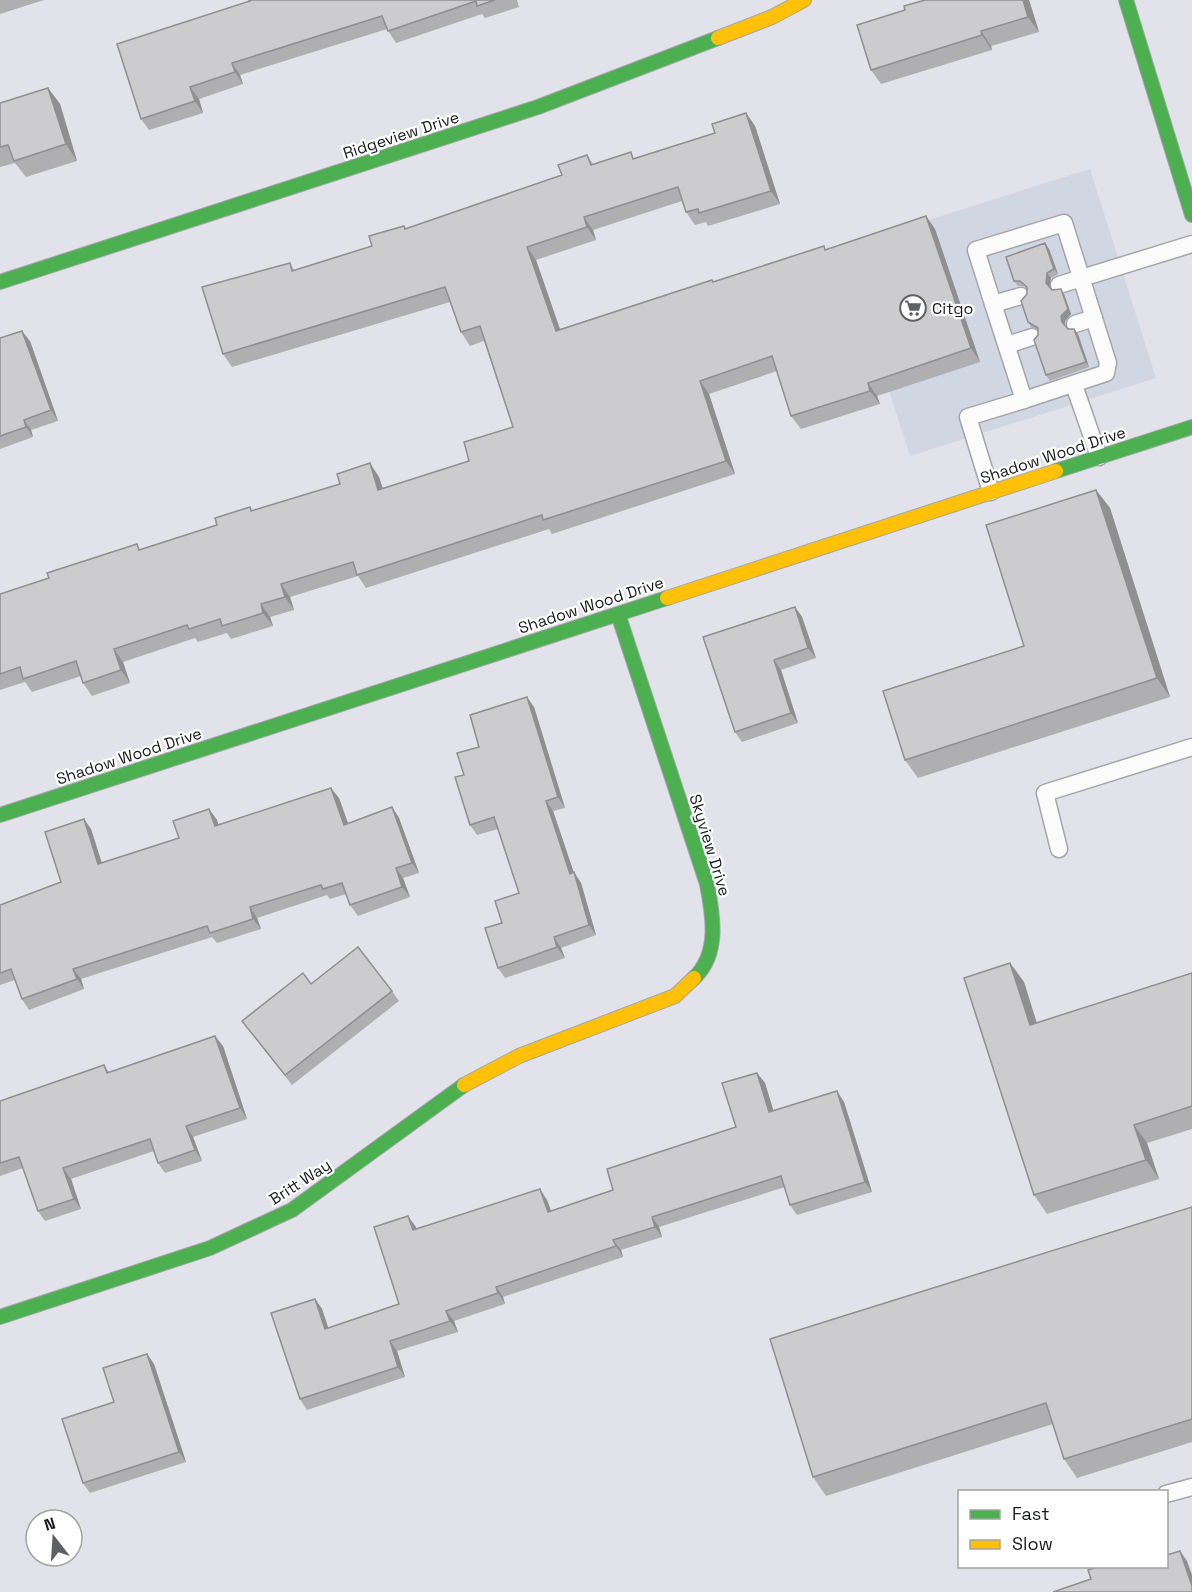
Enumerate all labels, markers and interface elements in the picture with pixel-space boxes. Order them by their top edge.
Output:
street label: Ridgeview Drive [340,106,462,164]
supermarket icon: Citgo [898,293,928,323]
place label: Citgo [932,298,973,319]
street label: Shadow Wood Drive [978,422,1128,488]
street label: Shadow Wood Drive [516,572,666,638]
street label: Shadow Wood Drive [54,723,204,789]
street label: Skyview Drive [685,792,735,898]
street label: Britt Way [265,1154,335,1210]
legend [958,1490,1168,1568]
text: Fast [1012,1502,1049,1525]
north arrow [24,1508,84,1568]
text: N [42,1513,58,1536]
text: Slow [1012,1532,1053,1555]

